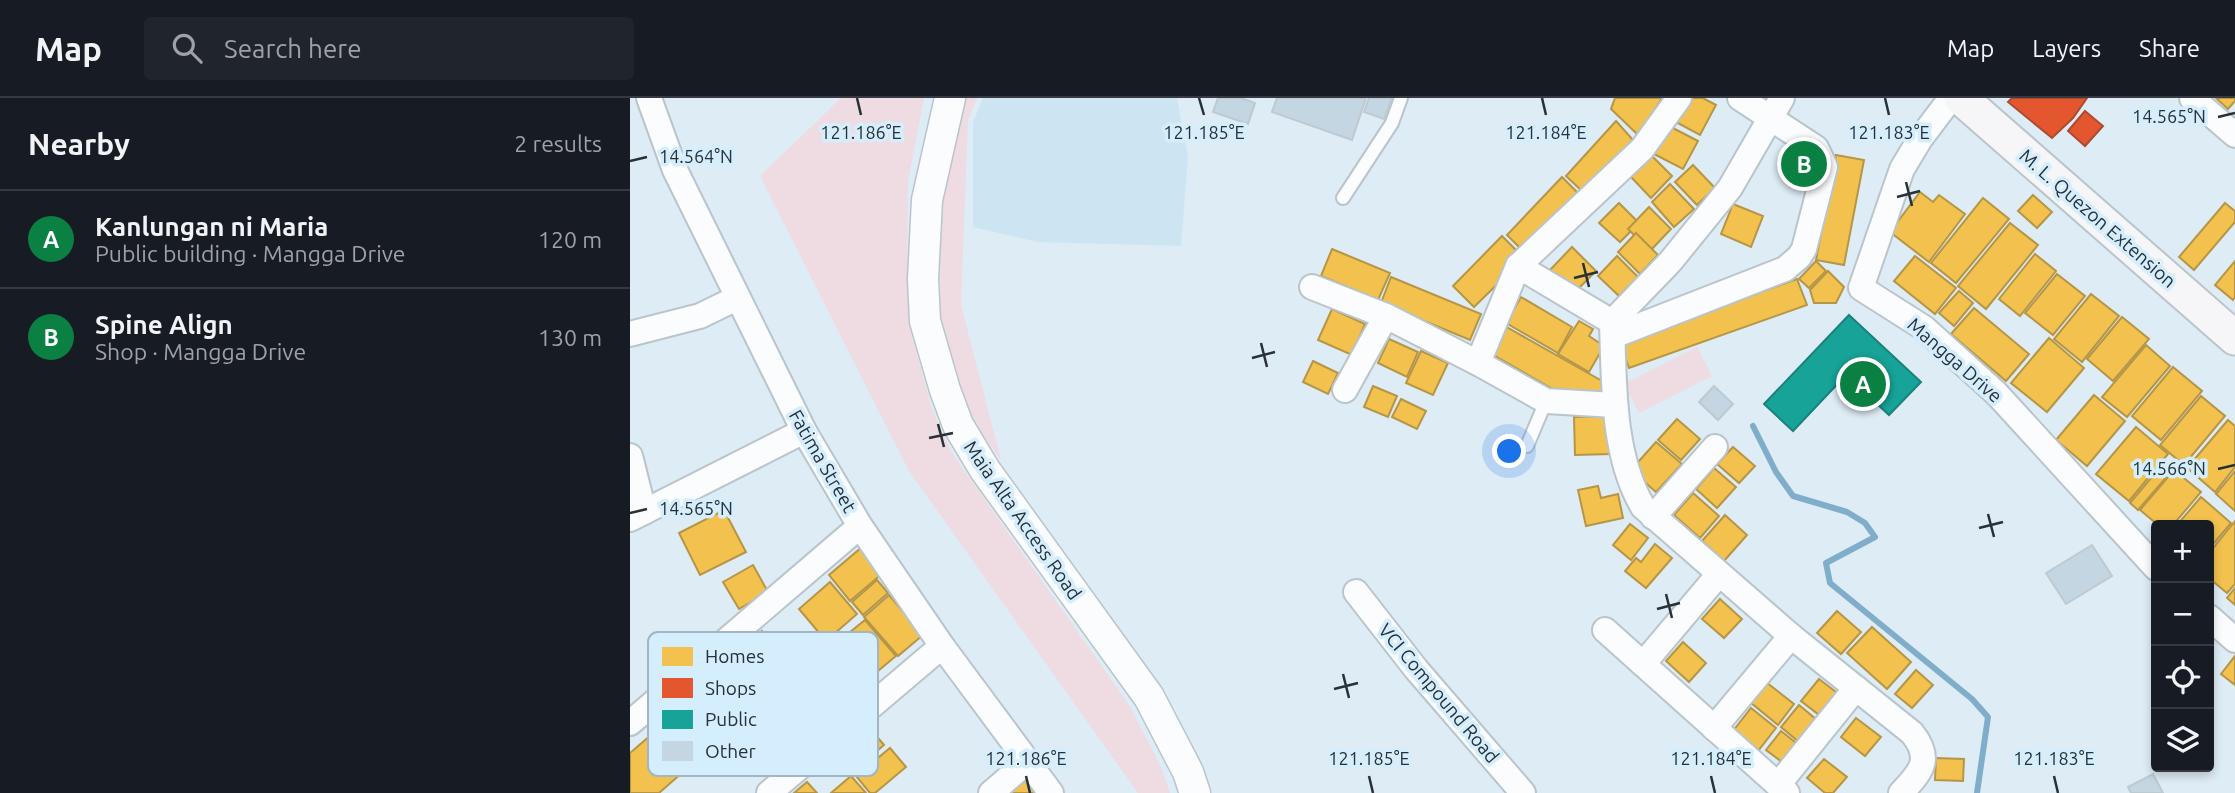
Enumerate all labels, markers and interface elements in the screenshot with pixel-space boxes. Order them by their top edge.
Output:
search box [144,17,634,80]
icon: search [168,29,206,67]
text: Map [35,30,102,67]
text: Search here [224,34,362,63]
text: Map [1947,35,1994,62]
text: Layers [2032,35,2101,62]
text: Share [2139,35,2200,62]
text: 14.565°N [2132,106,2206,126]
text: 121.186°E [820,122,902,142]
text: 121.185°E [1163,122,1245,142]
text: 121.184°E [1505,122,1587,142]
text: 121.183°E [1848,122,1930,142]
text: Nearby [28,127,130,161]
text: 2 results [514,131,602,156]
pin: B [1781,138,1827,190]
street label: M. L. Quezon Extension [2015,144,2181,292]
text: 14.564°N [659,146,733,166]
text: Kanlungan ni Maria [95,212,328,241]
text: A [43,227,59,252]
text: 120 m [538,227,602,252]
text: Public building · Mangga Drive [95,241,406,266]
text: Spine Align [95,310,233,339]
street label: Mangga Drive [1903,313,2007,407]
text: B [43,325,59,350]
text: 130 m [538,325,602,350]
text: Shop · Mangga Drive [95,339,306,364]
pin: A [1840,358,1886,410]
street label: Fatima Street [785,406,861,517]
your location [1492,434,1526,468]
street label: Maia Alta Access Road [960,436,1086,604]
text: 14.566°N [2132,458,2206,478]
text: 14.565°N [659,498,733,518]
map controls [2151,520,2214,772]
button: + [2151,520,2214,583]
button: − [2151,583,2214,646]
street label: VCI Compound Road [1374,619,1504,767]
legend [648,632,878,776]
text: Homes [705,645,765,667]
button: locate [2151,646,2214,709]
text: Shops [705,677,756,699]
text: Public [705,708,757,730]
button: layers [2151,709,2214,772]
text: Other [705,740,756,762]
text: 121.186°E [985,748,1067,768]
text: 121.185°E [1328,748,1410,768]
text: 121.184°E [1670,748,1752,768]
text: 121.183°E [2013,748,2095,768]

